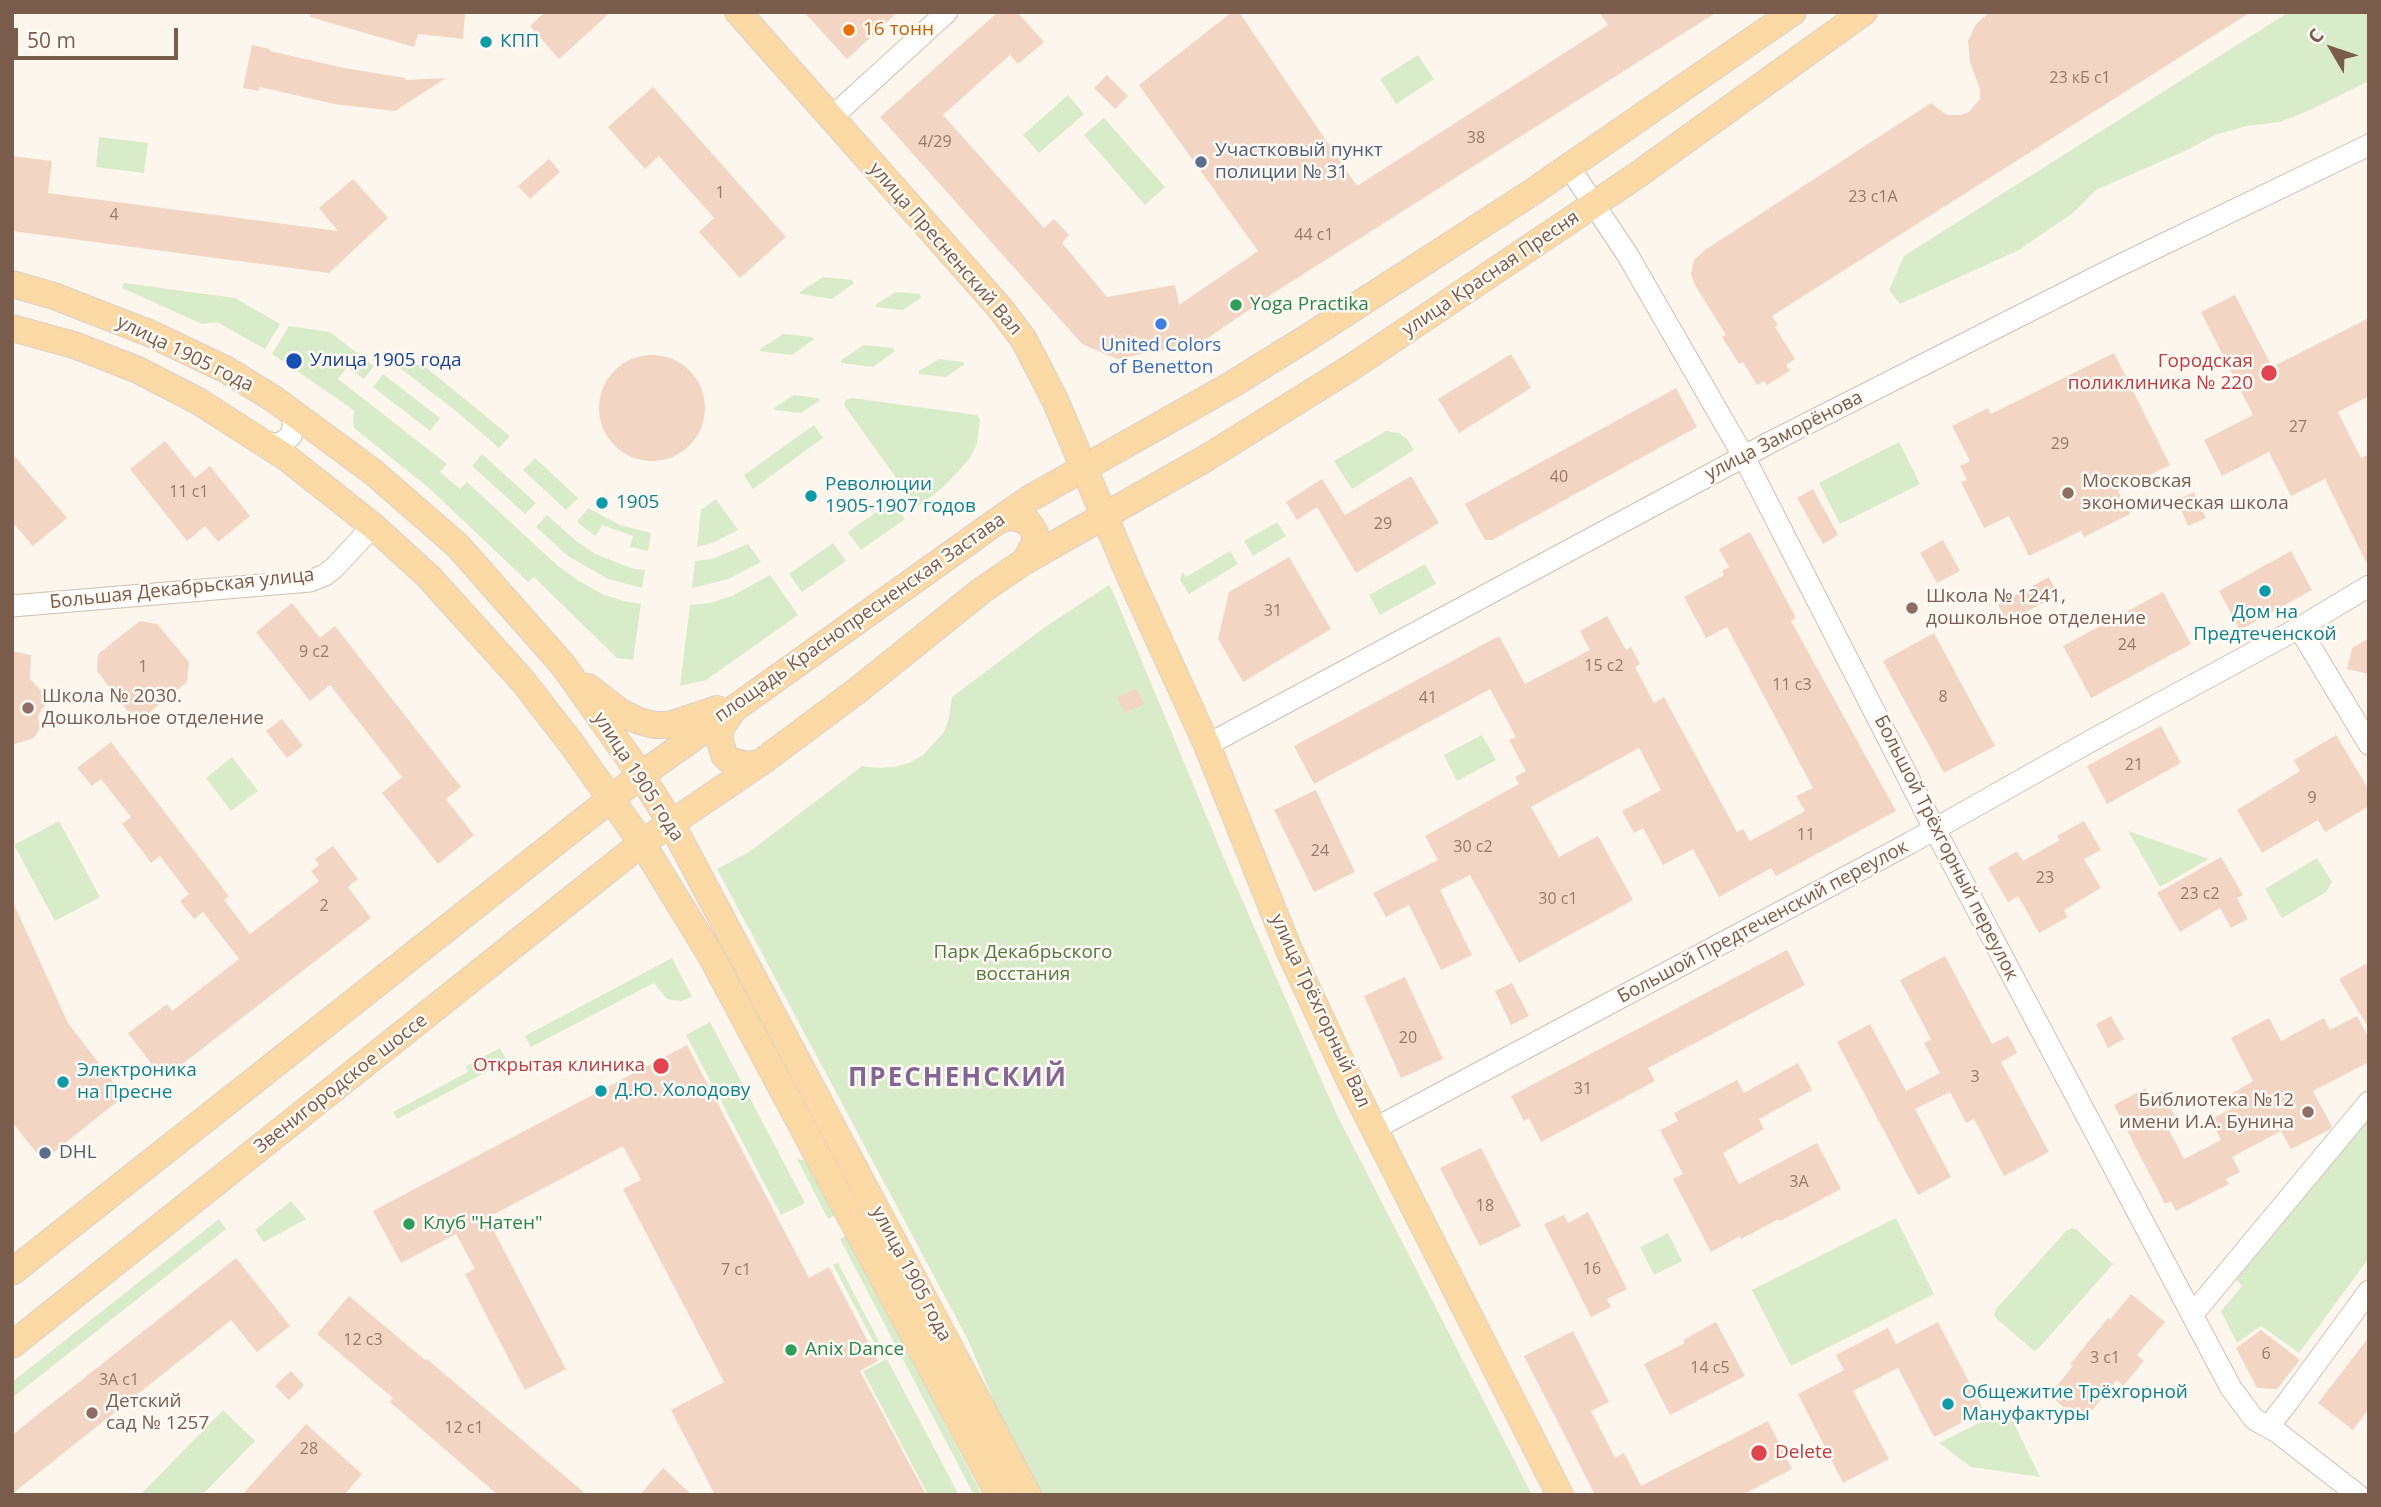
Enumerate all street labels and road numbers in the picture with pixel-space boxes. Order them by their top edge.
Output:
street label: улица Пресненский Вал [864,158,1026,340]
street label: улица Красная Пресня [1398,206,1584,342]
street label: улица 1905 года [113,311,257,397]
street label: улица Заморёнова [1701,386,1867,486]
street label: площадь Краснопресненская Застава [710,508,1010,728]
street label: Большая Декабрьская улица [49,564,315,614]
street label: улица 1905 года [588,708,688,846]
street label: Большой Трёхгорный переулок [1869,712,2023,984]
street label: Большой Предтеченский переулок [1614,835,1912,1009]
street label: улица Трёхгорный Вал [1265,911,1375,1111]
street label: Звенигородское шоссе [250,1009,432,1159]
street label: улица 1905 года [866,1203,956,1345]

